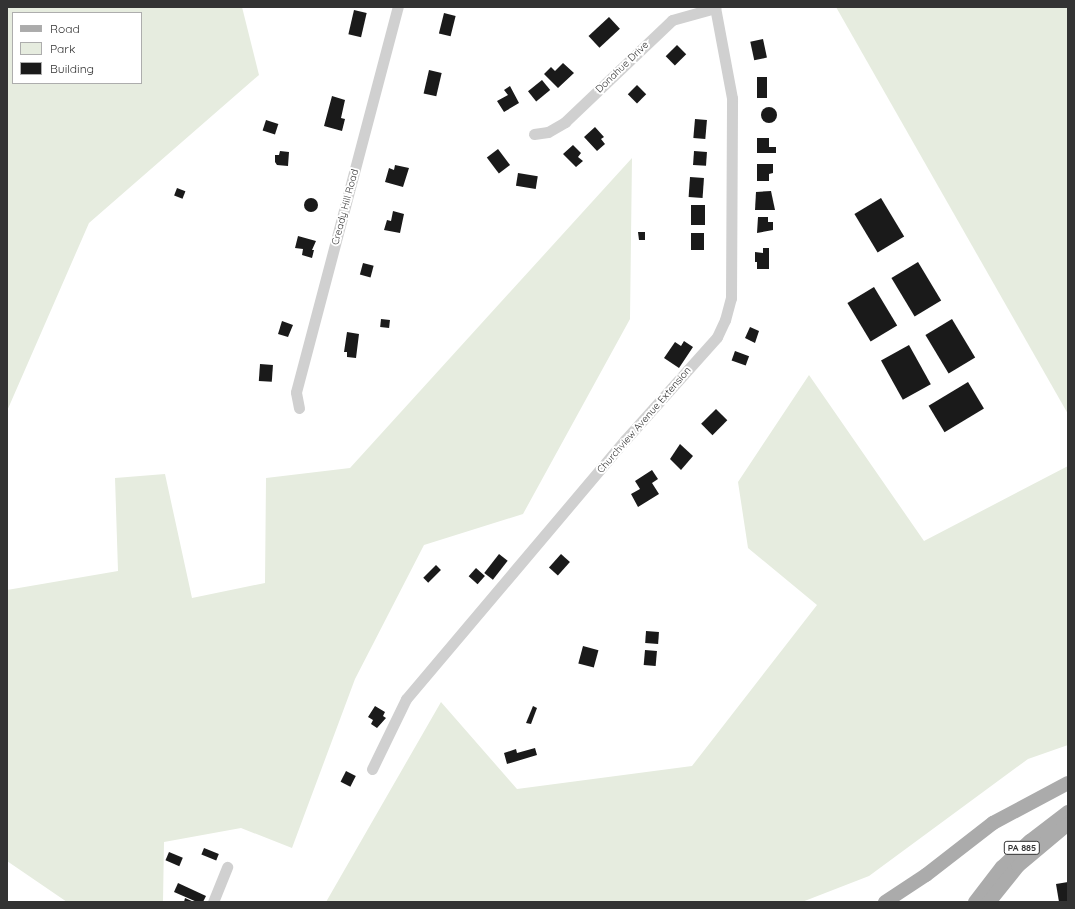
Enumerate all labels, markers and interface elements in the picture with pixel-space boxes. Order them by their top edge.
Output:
legend [12,12,142,84]
text: Road [50,21,80,36]
street label: Donahue Drive [593,39,651,95]
text: Park [50,41,75,56]
text: Building [50,61,94,76]
street label: Cready Hill Road [329,168,361,246]
street label: Churchview Avenue Extension [595,364,693,476]
road number: PA 885 [1003,841,1041,855]

